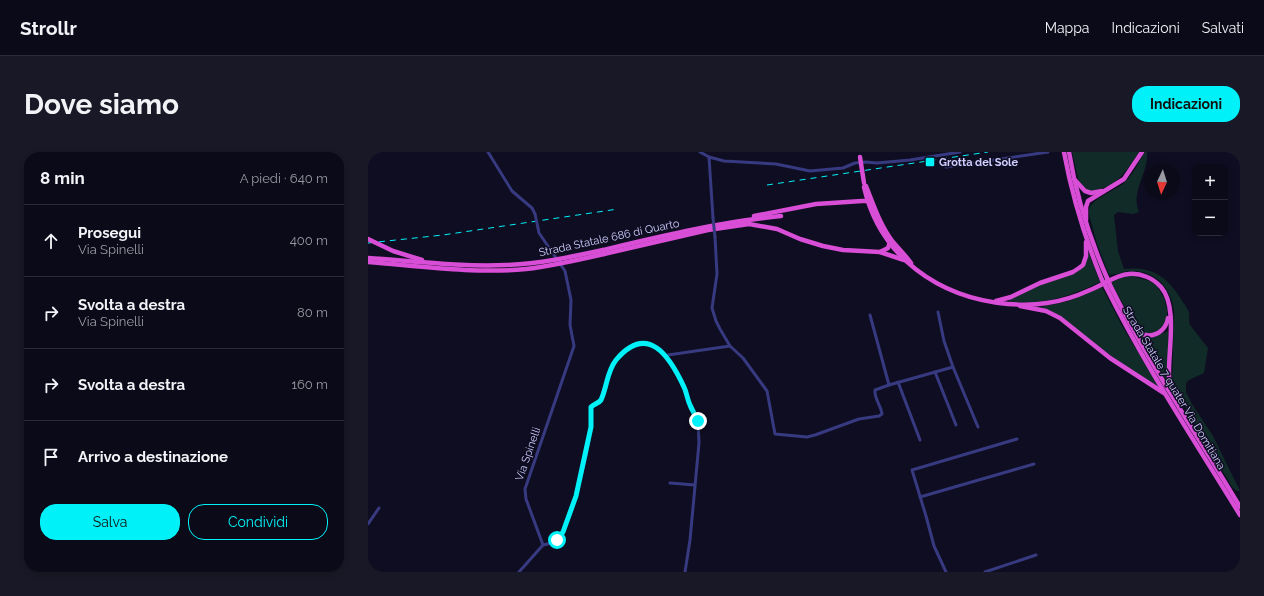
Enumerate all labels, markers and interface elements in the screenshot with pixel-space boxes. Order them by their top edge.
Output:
text: Strollr [20,17,77,39]
text: Mappa [1045,20,1090,36]
text: Indicazioni [1112,20,1180,36]
text: Salvati [1202,20,1244,36]
button: Indicazioni [1132,86,1240,122]
text: Dove siamo [24,88,179,121]
marker: Grotta del Sole [924,156,936,168]
place label: Grotta del Sole [939,156,1019,169]
north arrow [1144,164,1180,200]
map controls [1192,164,1228,236]
button: + [1192,164,1228,200]
text: 8 min [40,168,85,188]
text: A piedi · 640 m [240,171,328,186]
button: − [1192,200,1228,236]
street label: Strada Statale 686 di Quarto [538,217,681,259]
text: Prosegui [78,224,141,242]
icon: ahead [40,230,62,252]
text: 400 m [290,233,328,248]
text: Via Spinelli [78,242,144,257]
text: Svolta a destra [78,296,185,314]
icon: right [40,302,62,324]
street label: Strada Statale 7 quater Via Domitiana [1120,304,1228,472]
text: 80 m [297,305,328,320]
text: Via Spinelli [78,314,144,329]
icon: right [40,374,62,396]
text: Svolta a destra [78,376,185,394]
text: 160 m [291,377,328,392]
route end [689,412,707,430]
street label: Via Spinelli [513,426,543,482]
icon: arrive [40,446,62,468]
text: Arrivo a destinazione [78,448,228,466]
button: Salva [40,504,180,540]
button: Condividi [188,504,328,540]
route start [548,531,566,549]

